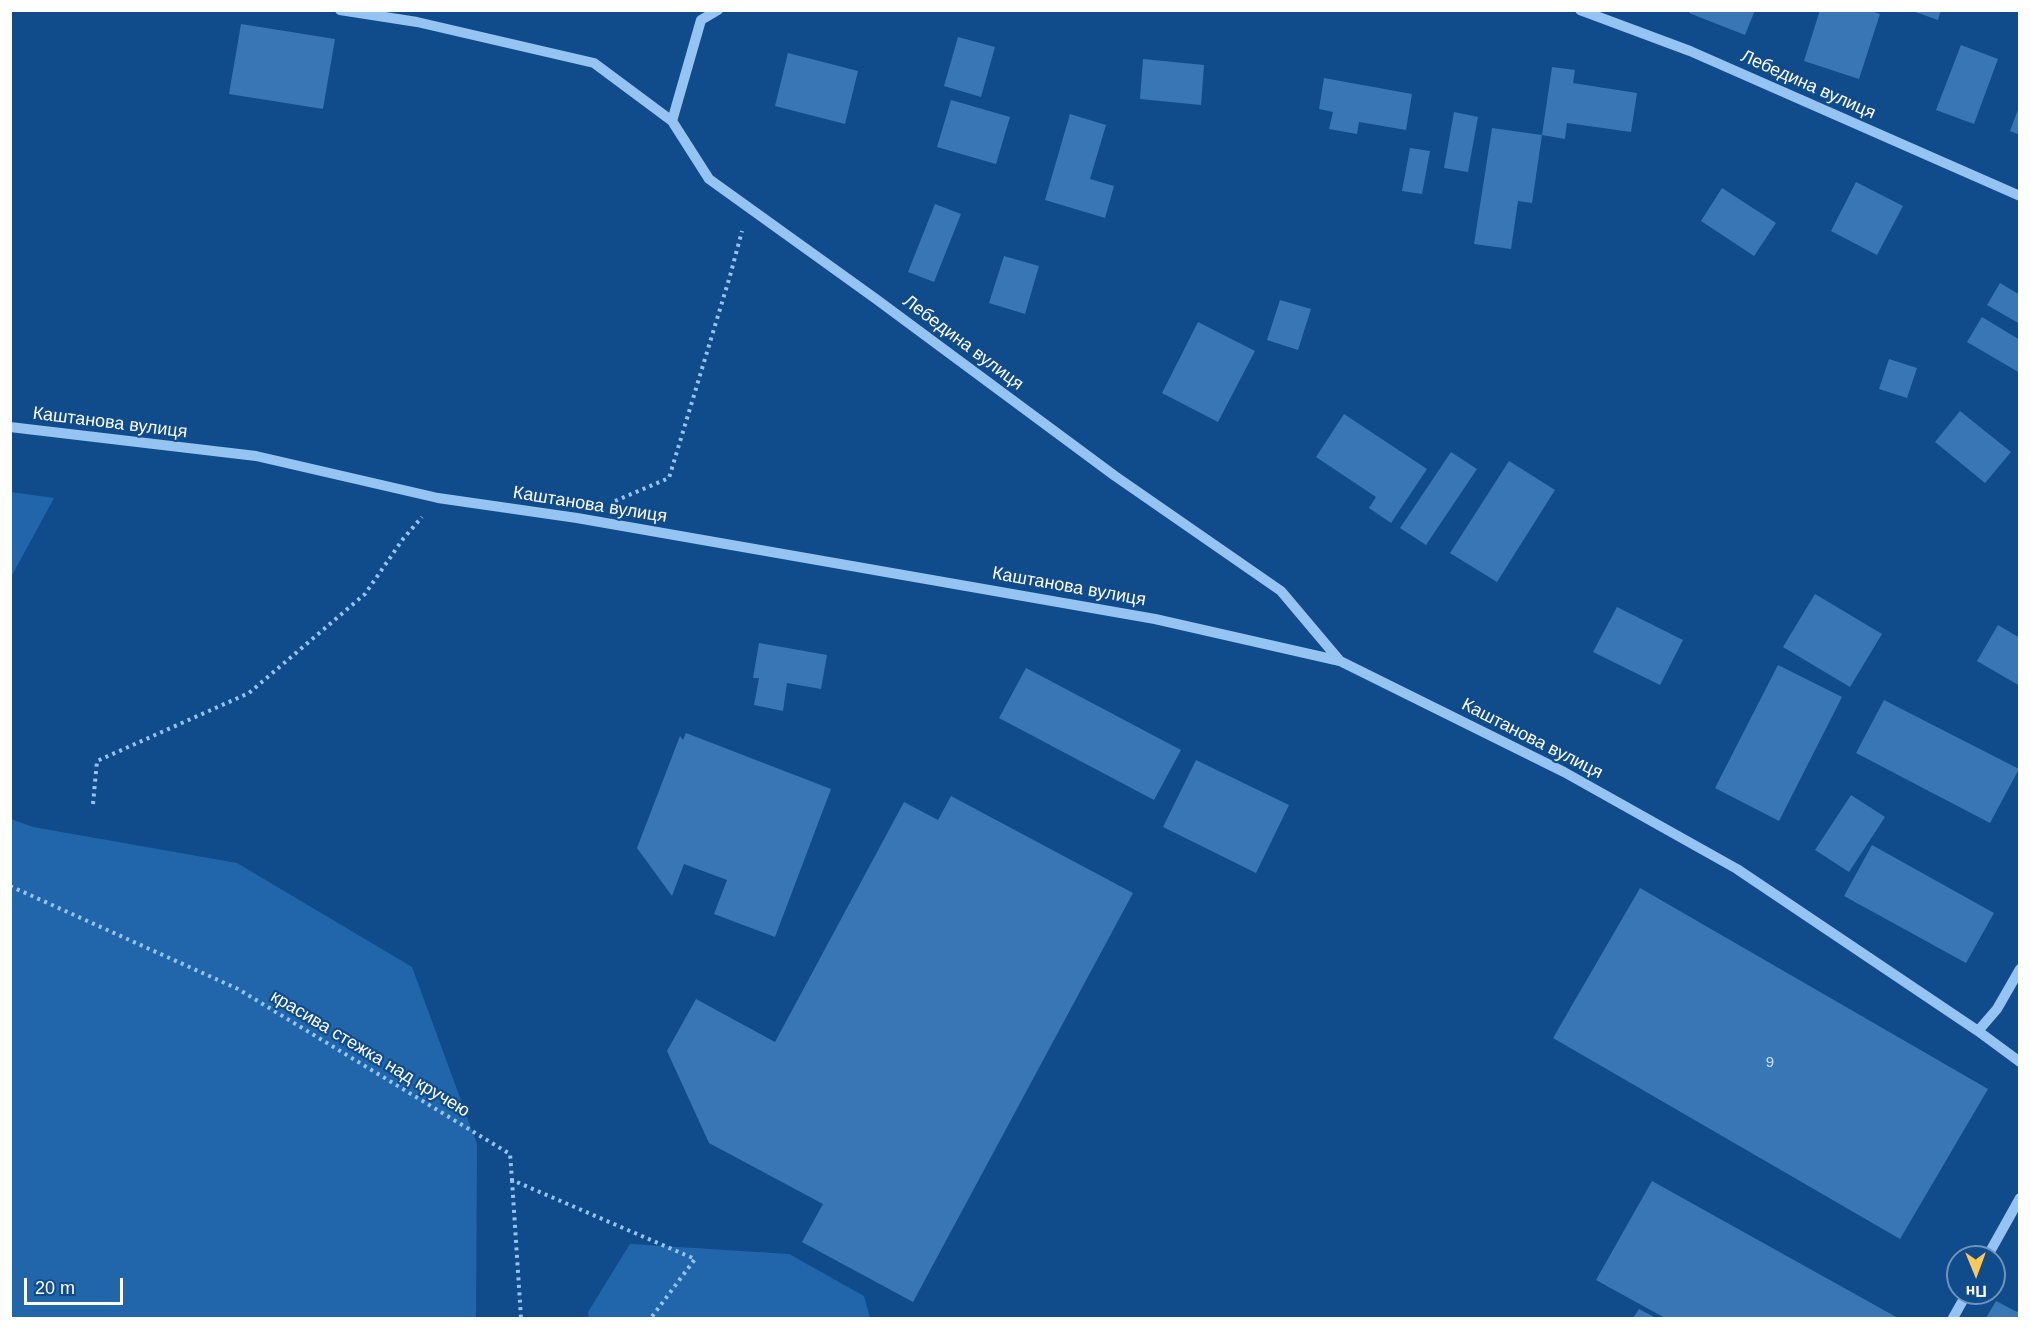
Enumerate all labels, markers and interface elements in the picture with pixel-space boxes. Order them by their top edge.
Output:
street label: Лебедина вулиця [1737,46,1879,124]
street label: Лебедина вулиця [899,291,1027,395]
street label: Каштанова вулиця [31,403,189,443]
street label: Каштанова вулиця [511,482,669,528]
street label: Каштанова вулиця [990,563,1148,611]
street label: Каштанова вулиця [1458,694,1606,784]
street label: красива стежка над кручею [266,986,474,1122]
house number: 9 [1766,1054,1774,1072]
north arrow [1946,1245,2006,1305]
scale bar [27,1266,126,1304]
text: 20 m [35,1278,75,1298]
text: Пн [1966,1283,1987,1300]

